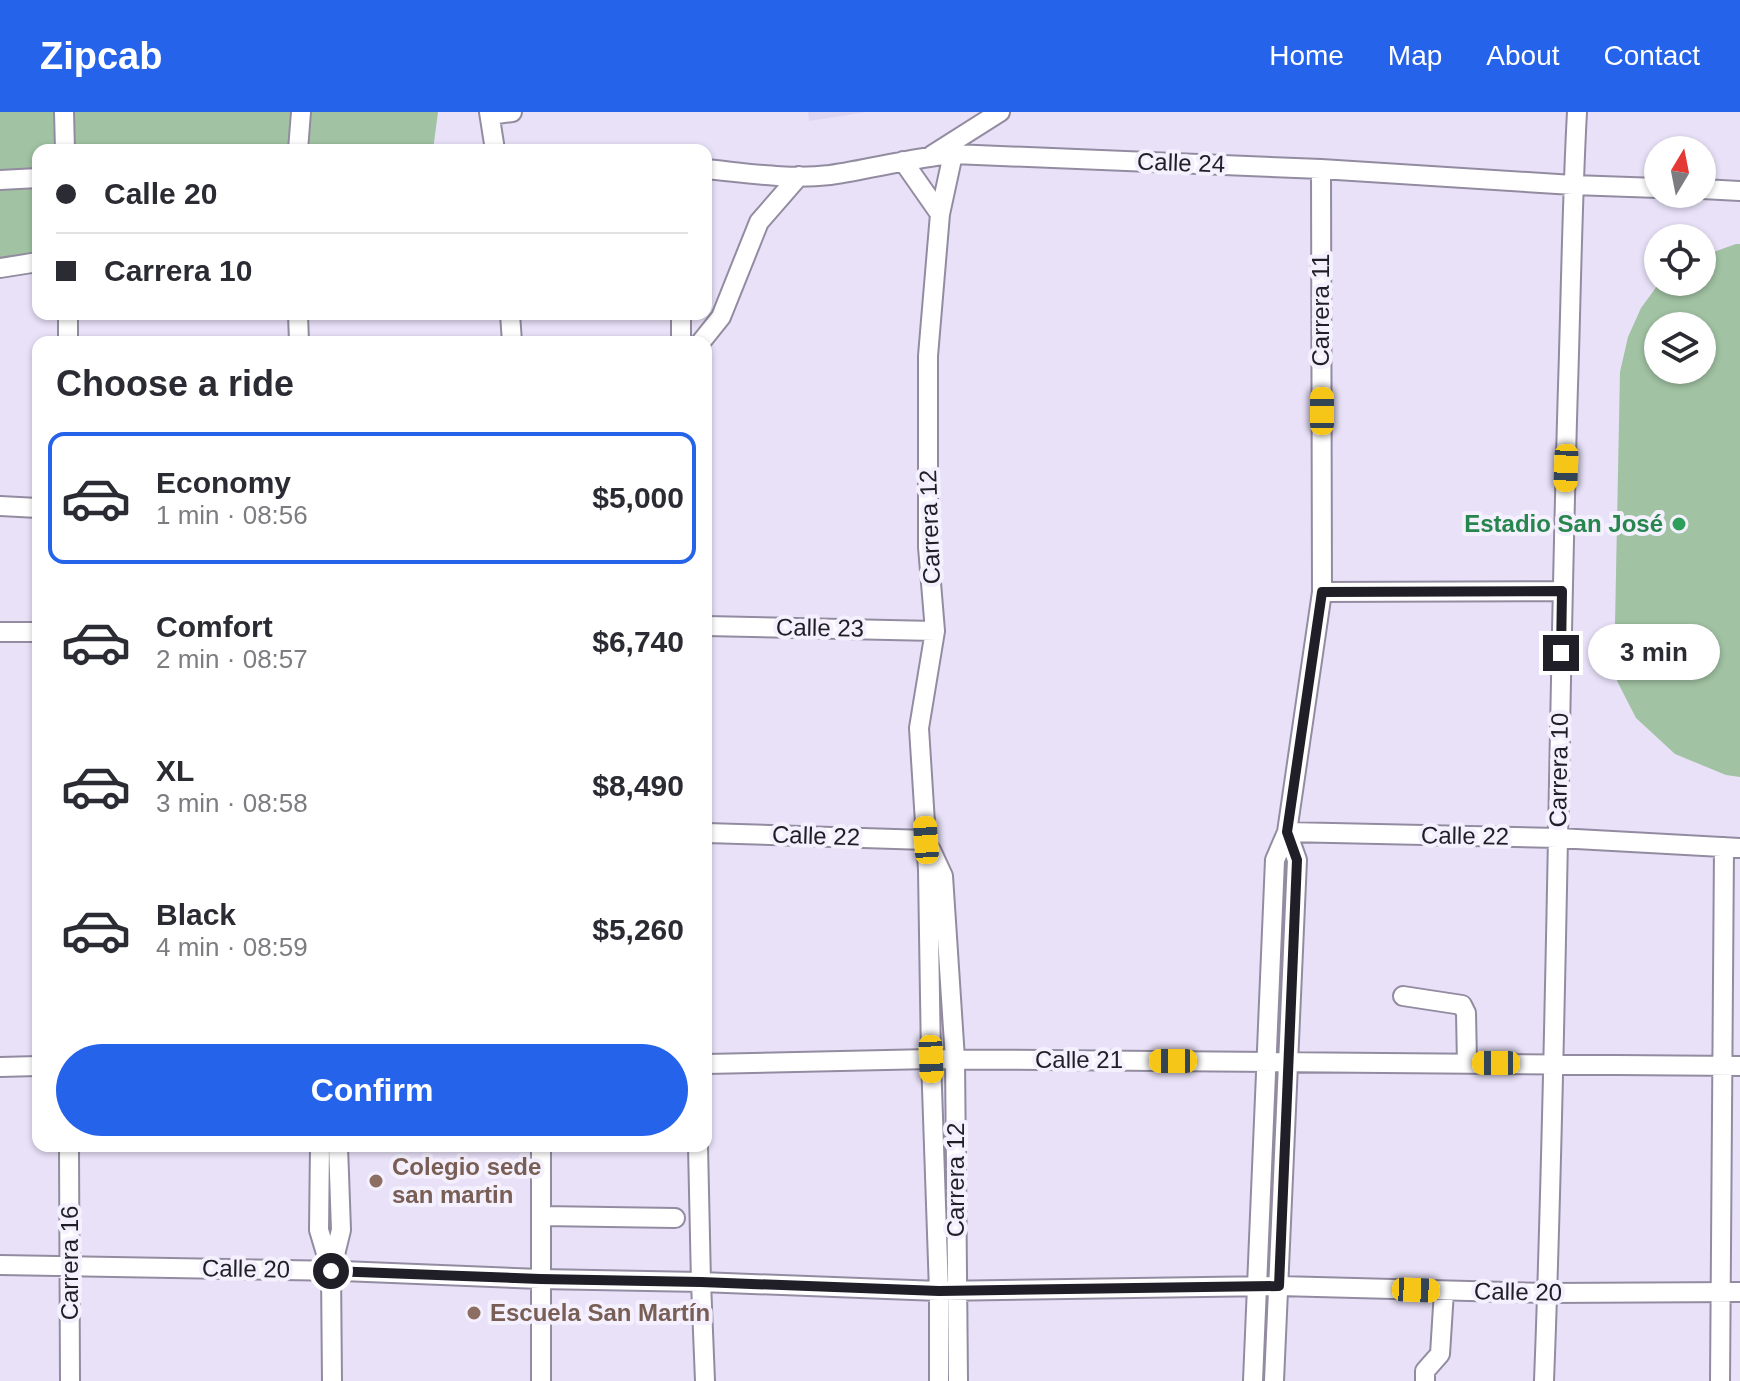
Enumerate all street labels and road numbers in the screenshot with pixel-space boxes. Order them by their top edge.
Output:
street label: Calle 24 [1137,147,1225,178]
street label: Carrera 11 [1307,254,1334,366]
street label: Carrera 12 [914,469,945,585]
street label: Calle 23 [776,613,864,642]
street label: Carrera 10 [1544,712,1573,828]
street label: Calle 22 [772,820,860,851]
street label: Calle 22 [1421,821,1509,850]
street label: Calle 21 [1035,1046,1123,1073]
street label: Carrera 12 [942,1123,969,1237]
street label: Carrera 16 [56,1206,83,1320]
street label: Calle 20 [202,1254,290,1283]
street label: Calle 20 [1474,1277,1562,1306]

